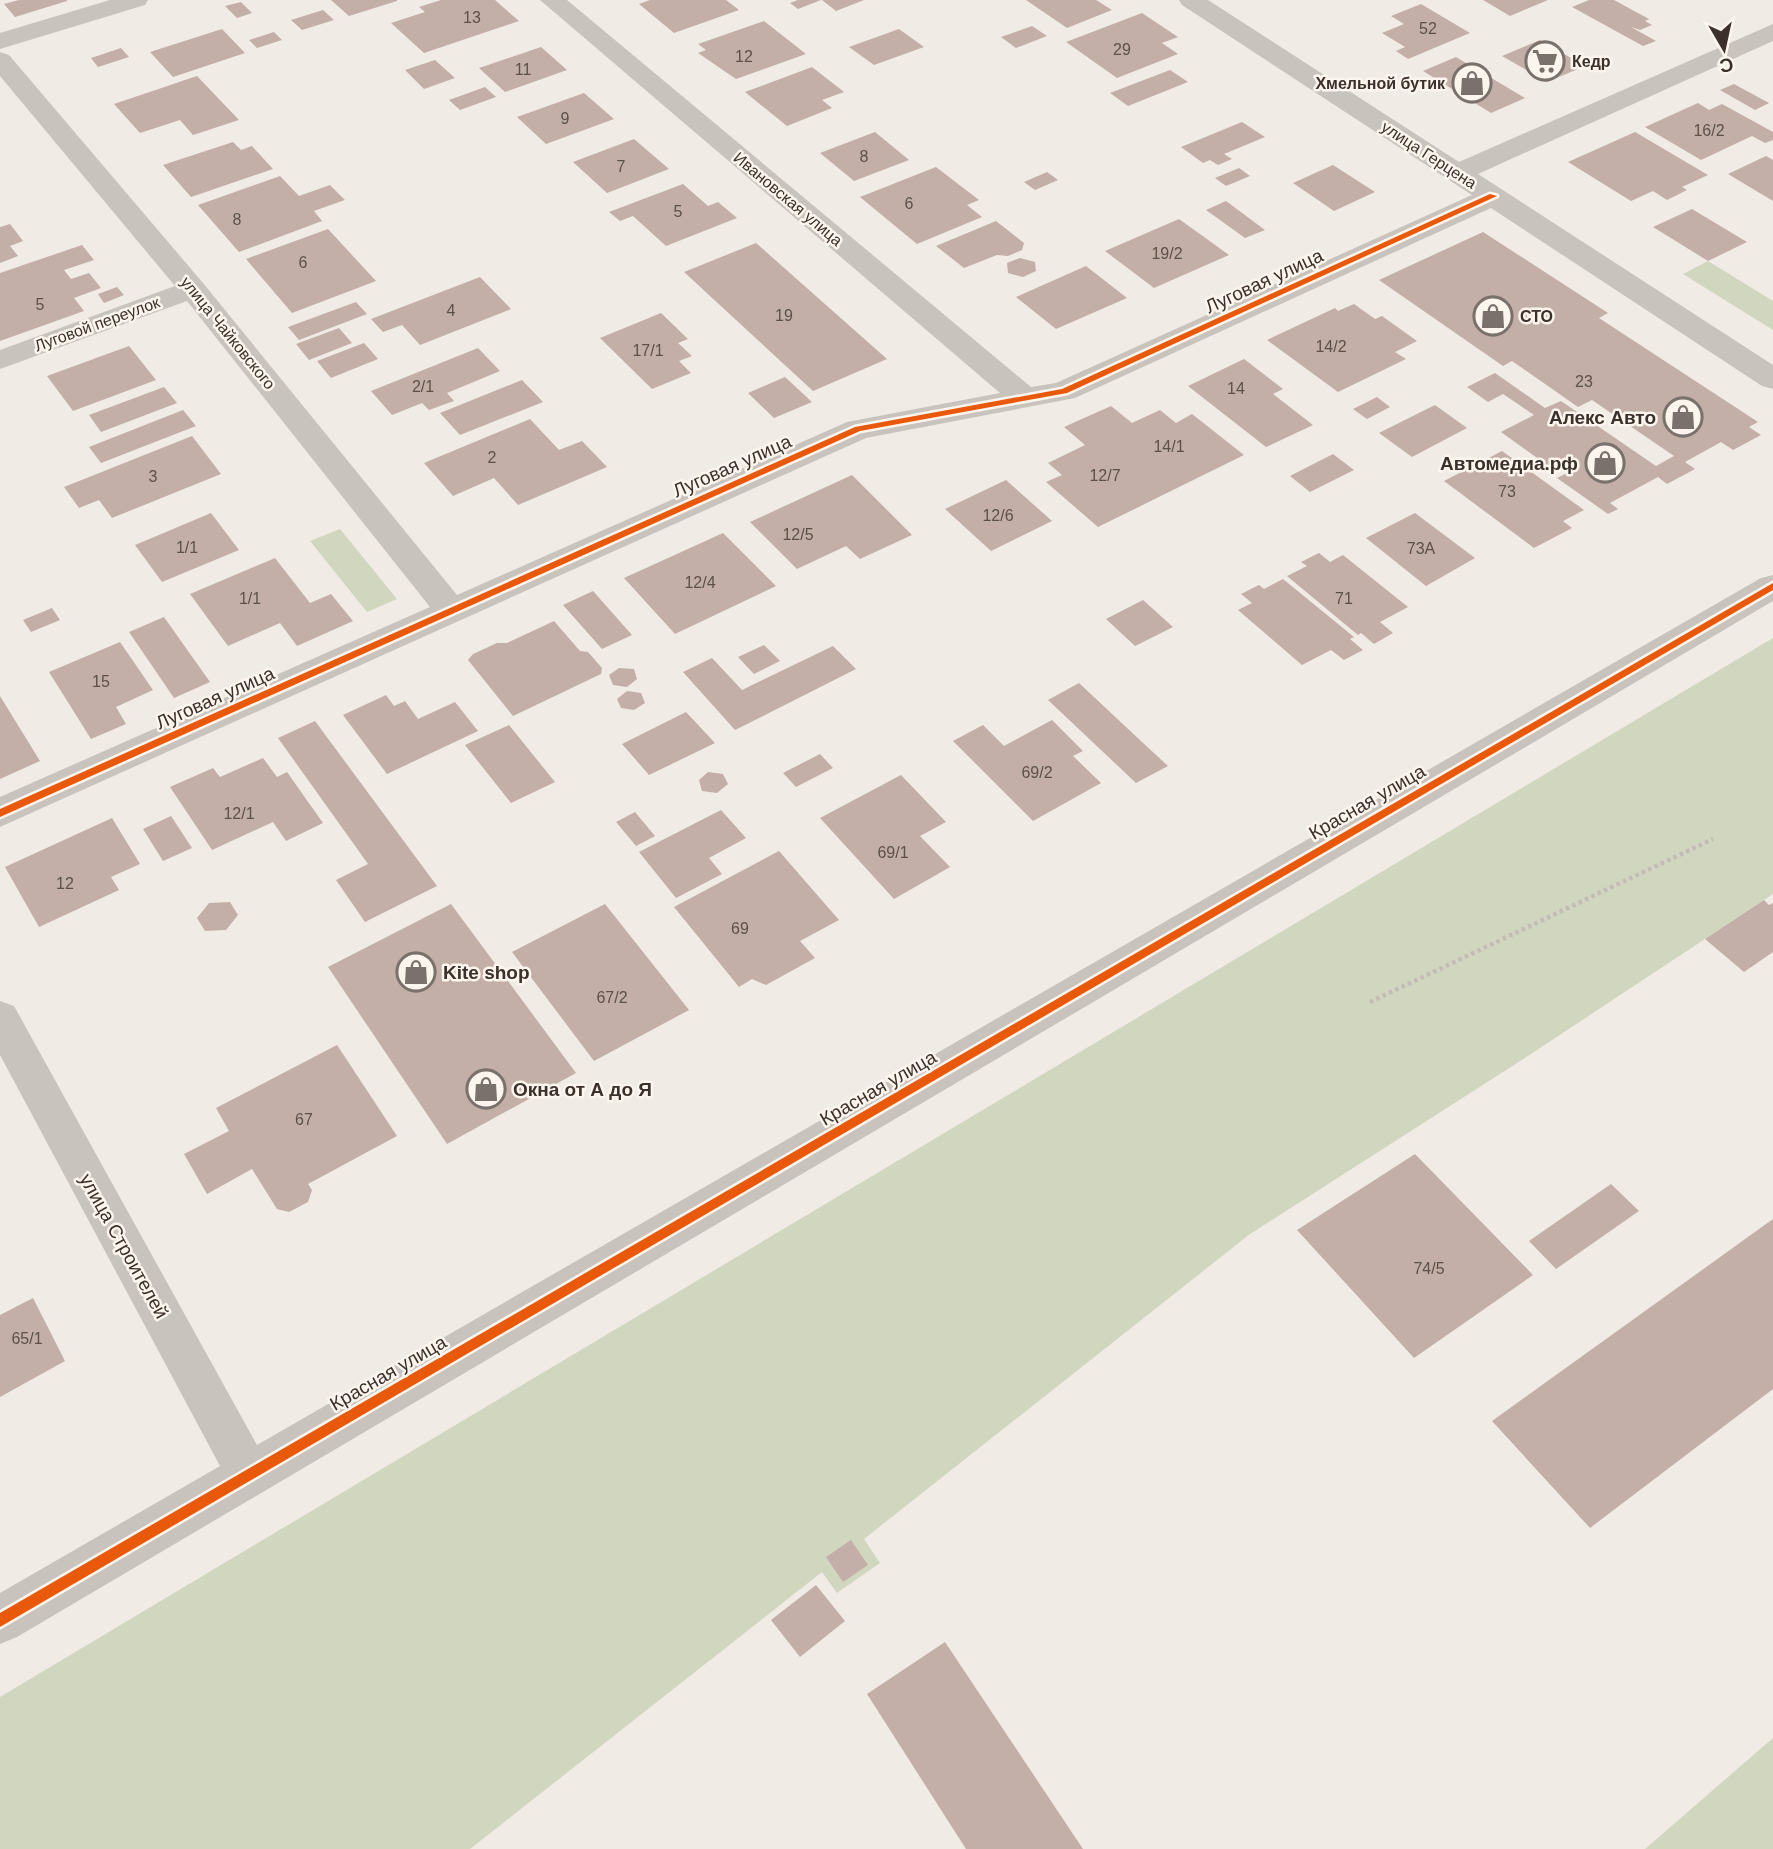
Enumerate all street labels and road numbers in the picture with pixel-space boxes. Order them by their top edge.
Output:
street label: улица Герцена [1378,118,1480,192]
street label: Ивановская улица [730,149,846,249]
street label: Луговая улица [1202,244,1327,317]
street label: улица Чайковского [177,273,279,393]
street label: Луговой переулок [32,293,163,355]
street label: Луговая улица [669,430,795,502]
street label: Луговая улица [152,662,278,734]
street label: Красная улица [1305,760,1429,844]
street label: Красная улица [816,1046,940,1130]
street label: улица Строителей [75,1170,173,1322]
street label: Красная улица [326,1331,450,1415]

